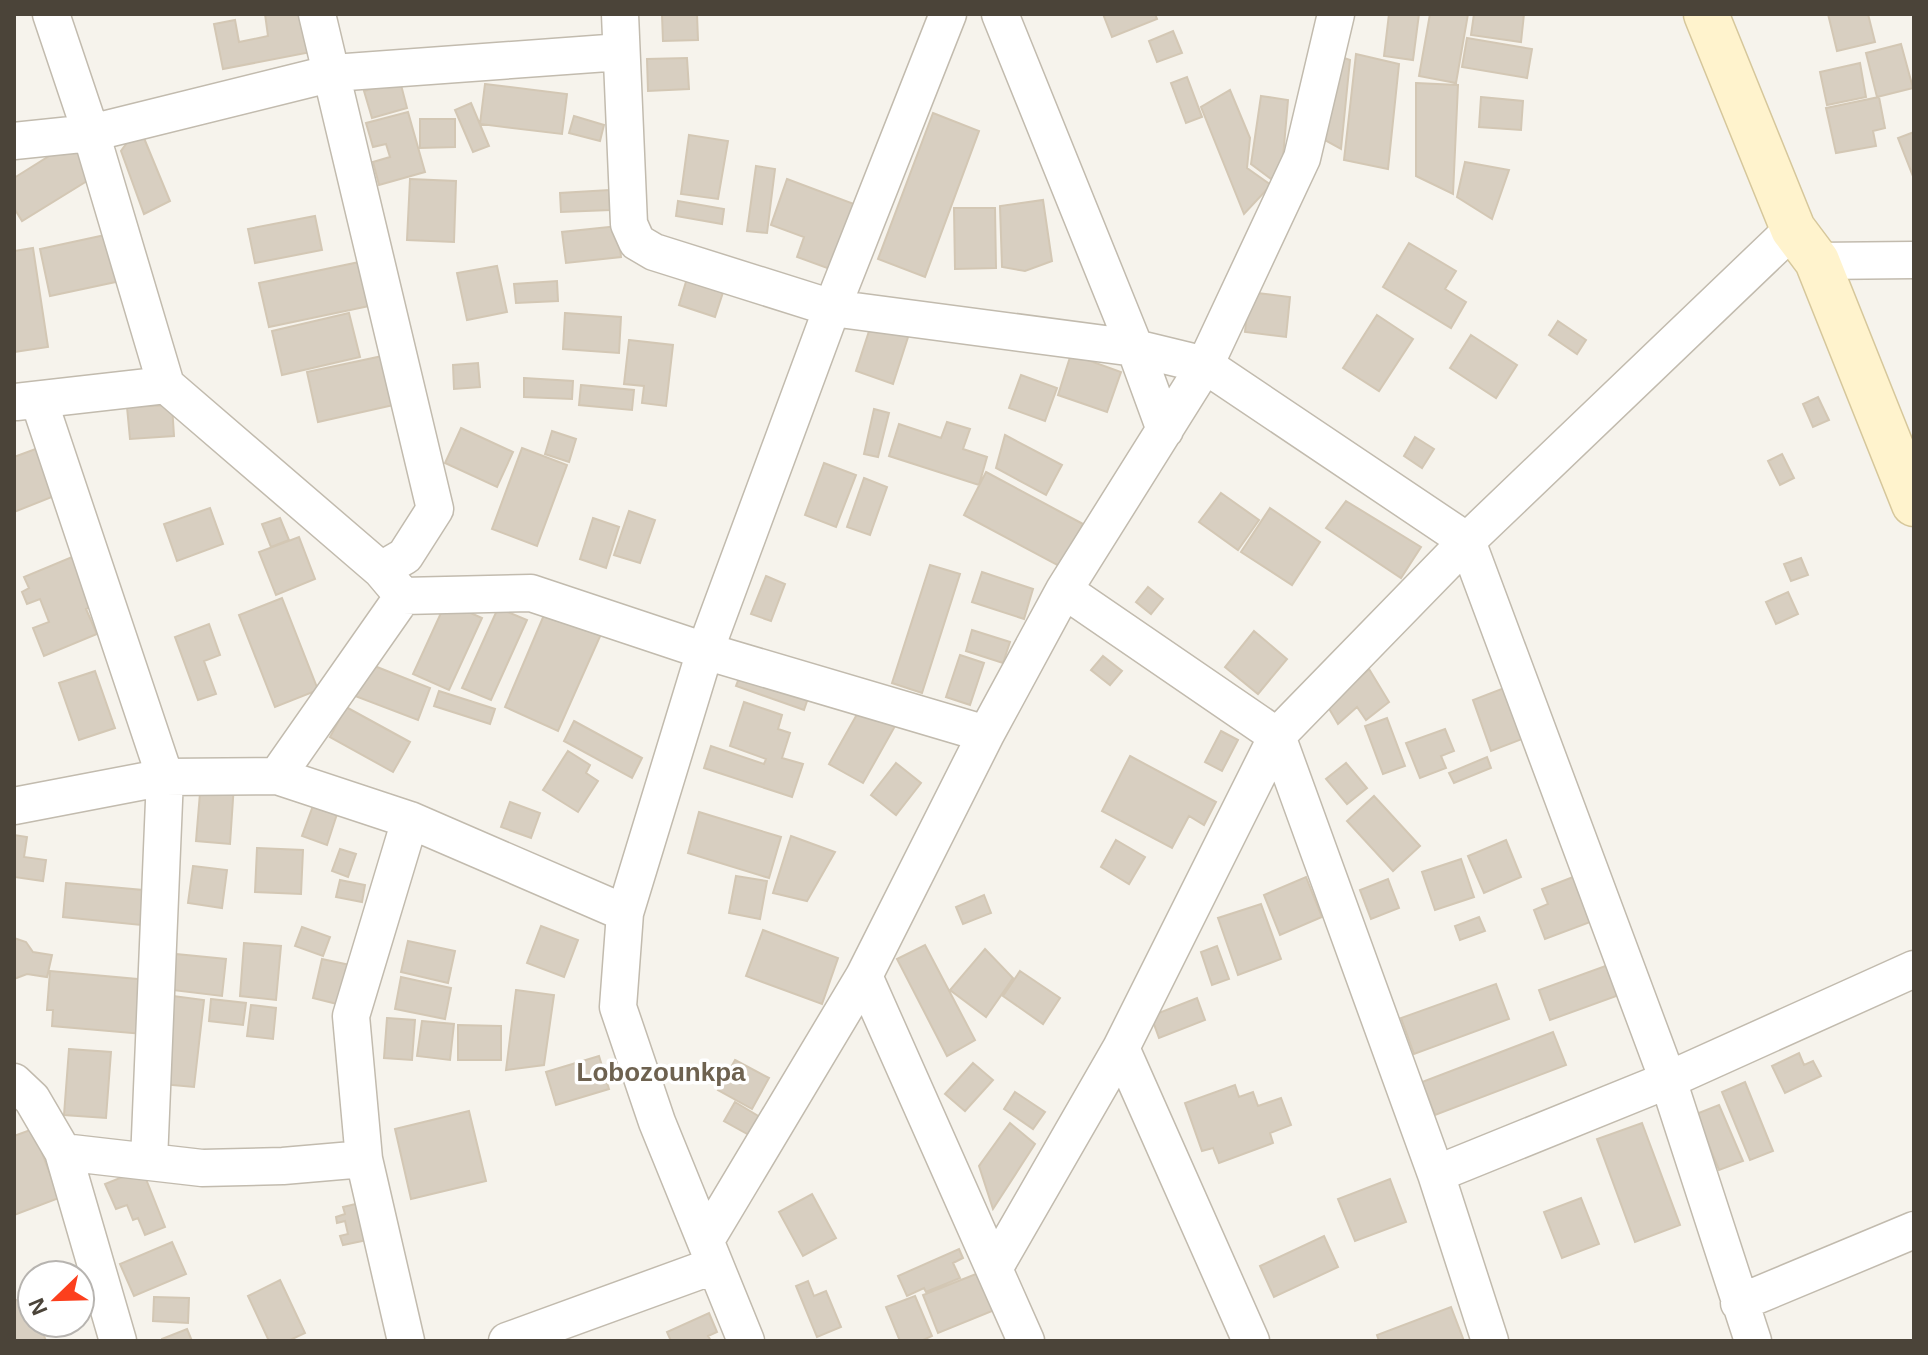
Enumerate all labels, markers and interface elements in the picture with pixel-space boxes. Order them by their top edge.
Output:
district label: Lobozounkpa [577,1057,746,1087]
north arrow [16,1259,96,1339]
text: N [23,1294,53,1319]

